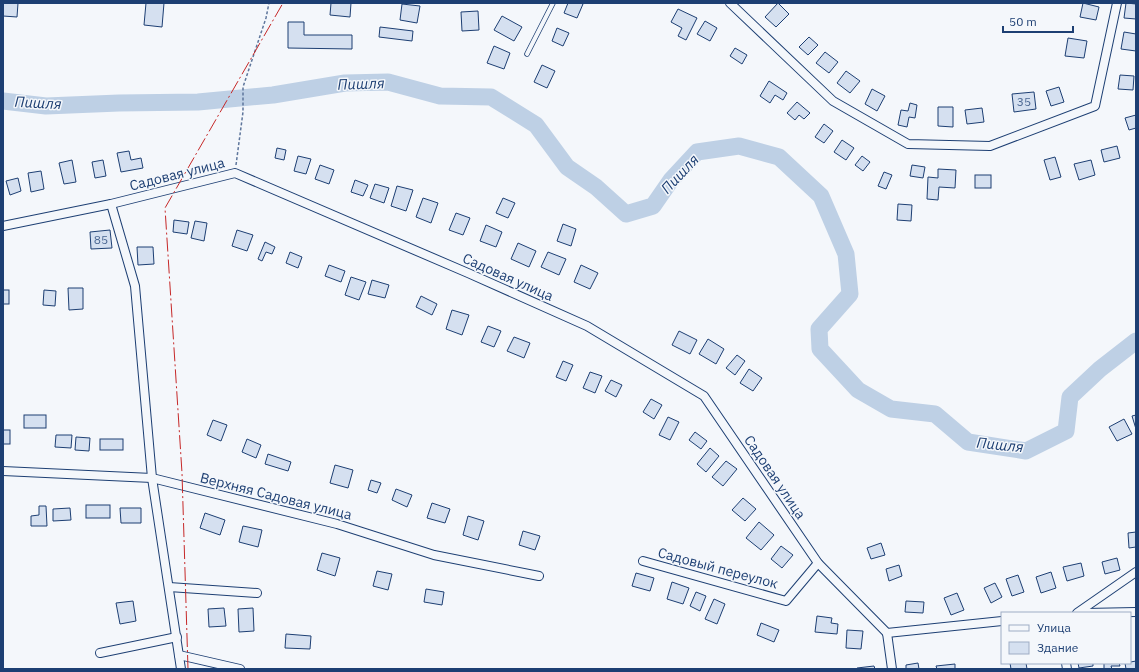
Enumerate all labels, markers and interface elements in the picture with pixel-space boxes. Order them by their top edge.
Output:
scale bar [1003,8,1073,34]
text: 50 m [1009,14,1037,29]
water label: Пишля [337,73,385,94]
water label: Пишля [14,92,62,113]
house number: 35 [1017,94,1031,109]
water label: Пишля [657,150,703,197]
street label: Садовая улица [128,153,227,195]
house number: 85 [94,232,108,247]
street label: Садовая улица [460,249,557,305]
street label: Садовая улица [740,432,810,523]
water label: Пишля [976,433,1025,456]
street label: Верхняя Садовая улица [198,468,354,524]
street label: Садовый переулок [656,543,780,593]
legend [1001,612,1131,664]
text: Улица [1037,620,1071,635]
text: Здание [1037,640,1079,655]

